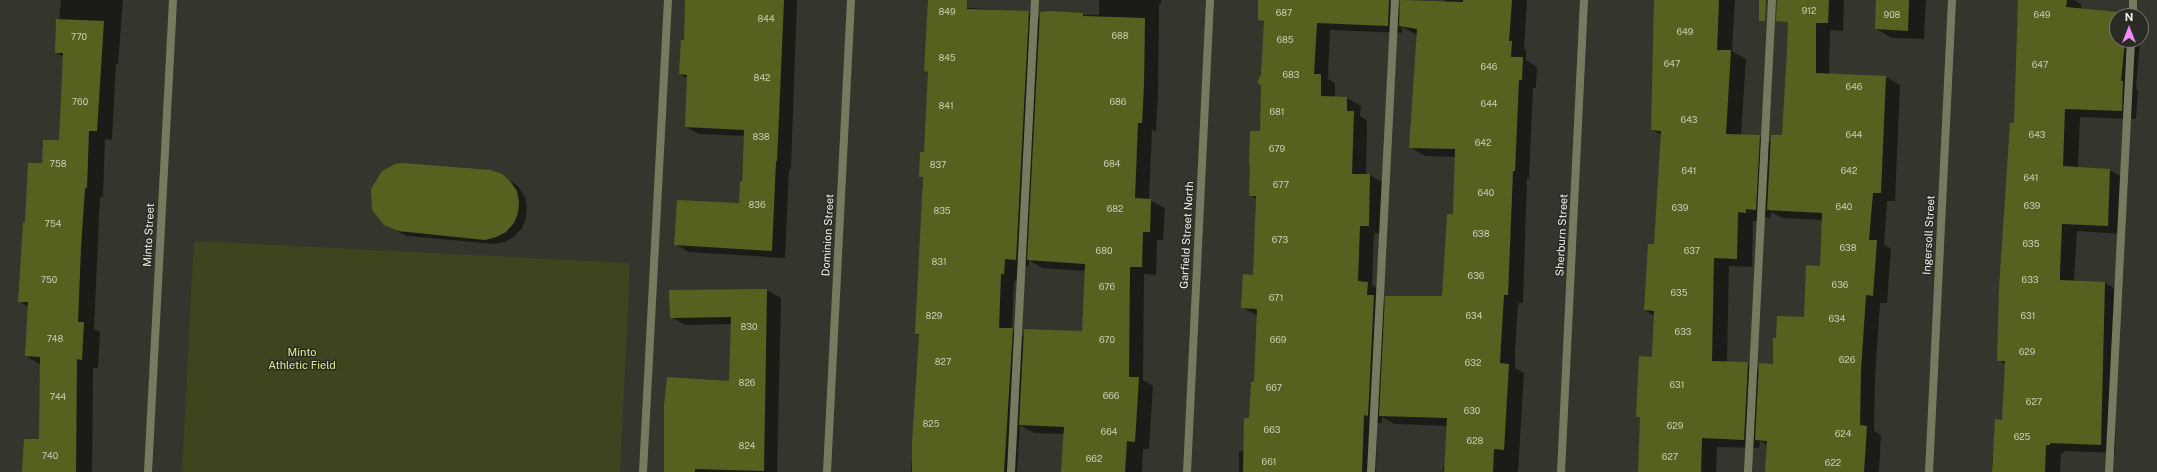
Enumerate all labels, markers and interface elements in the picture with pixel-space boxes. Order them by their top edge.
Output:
house number: 912 [1802,6,1816,16]
house number: 849 [938,7,956,17]
house number: 687 [1276,8,1292,18]
north arrow [2109,8,2149,48]
house number: 908 [1884,10,1900,20]
house number: 649 [2034,10,2050,20]
text: N [2125,11,2133,23]
house number: 844 [757,14,775,24]
house number: 649 [1677,27,1693,37]
house number: 688 [1111,31,1129,41]
house number: 770 [71,32,87,42]
house number: 685 [1276,35,1294,45]
house number: 845 [938,53,956,63]
house number: 647 [1664,59,1680,69]
house number: 647 [2032,60,2048,70]
house number: 646 [1481,62,1497,72]
house number: 683 [1283,70,1299,80]
house number: 842 [754,73,770,83]
house number: 646 [1846,82,1862,92]
house number: 760 [72,97,88,107]
house number: 686 [1110,97,1126,107]
house number: 644 [1481,99,1497,109]
house number: 841 [938,101,954,111]
house number: 681 [1269,107,1285,117]
house number: 643 [1681,115,1697,125]
house number: 644 [1846,130,1862,140]
house number: 643 [2029,130,2045,140]
house number: 838 [752,132,770,142]
house number: 642 [1475,138,1491,148]
house number: 679 [1269,144,1285,154]
house number: 758 [50,159,66,169]
house number: 684 [1103,159,1121,169]
house number: 837 [930,160,946,170]
house number: 641 [1682,166,1696,176]
house number: 642 [1841,166,1857,176]
house number: 641 [2024,173,2038,183]
house number: 677 [1273,180,1289,190]
street label: Garfield Street North [1178,181,1196,289]
house number: 640 [1478,188,1494,198]
street label: Dominion Street [819,193,837,277]
street label: Sherburn Street [1553,193,1571,277]
street label: Ingersoll Street [1920,195,1938,275]
house number: 836 [749,200,765,210]
house number: 639 [2024,201,2040,211]
house number: 640 [1836,202,1852,212]
street label: Minto Street [141,203,157,267]
house number: 639 [1672,203,1688,213]
house number: 682 [1107,204,1123,214]
house number: 835 [933,206,951,216]
house number: 754 [45,219,61,229]
house number: 638 [1473,229,1489,239]
house number: 673 [1272,235,1288,245]
house number: 635 [2023,239,2039,249]
house number: 638 [1840,243,1856,253]
house number: 680 [1096,246,1112,256]
house number: 637 [1684,246,1700,256]
house number: 831 [931,257,947,267]
house number: 636 [1468,271,1484,281]
house number: 750 [41,275,57,285]
house number: 633 [2022,275,2038,285]
house number: 636 [1832,280,1848,290]
house number: 676 [1099,282,1115,292]
house number: 635 [1671,288,1687,298]
house number: 671 [1269,293,1283,303]
house number: 829 [926,311,942,321]
house number: 634 [1466,311,1482,321]
house number: 631 [2021,311,2035,321]
house number: 634 [1829,314,1845,324]
house number: 830 [741,322,757,332]
house number: 633 [1675,327,1691,337]
house number: 748 [47,334,63,344]
house number: 670 [1099,335,1115,345]
house number: 669 [1270,335,1286,345]
park label: Minto Athletic Field [268,346,336,372]
house number: 629 [2019,347,2035,357]
house number: 626 [1839,355,1855,365]
house number: 827 [935,357,951,367]
house number: 632 [1465,358,1481,368]
house number: 826 [739,378,755,388]
house number: 631 [1670,380,1684,390]
house number: 667 [1266,383,1282,393]
house number: 666 [1103,391,1119,401]
house number: 744 [50,392,66,402]
house number: 627 [2026,397,2042,407]
house number: 630 [1464,406,1480,416]
house number: 825 [923,419,939,429]
house number: 629 [1667,421,1683,431]
house number: 663 [1264,425,1280,435]
house number: 664 [1101,427,1117,437]
house number: 624 [1835,429,1851,439]
house number: 625 [2014,432,2030,442]
house number: 628 [1467,436,1483,446]
house number: 824 [739,441,755,451]
house number: 740 [42,451,58,461]
house number: 627 [1662,452,1678,462]
house number: 662 [1086,454,1102,464]
house number: 661 [1262,457,1276,467]
house number: 622 [1825,458,1841,468]

